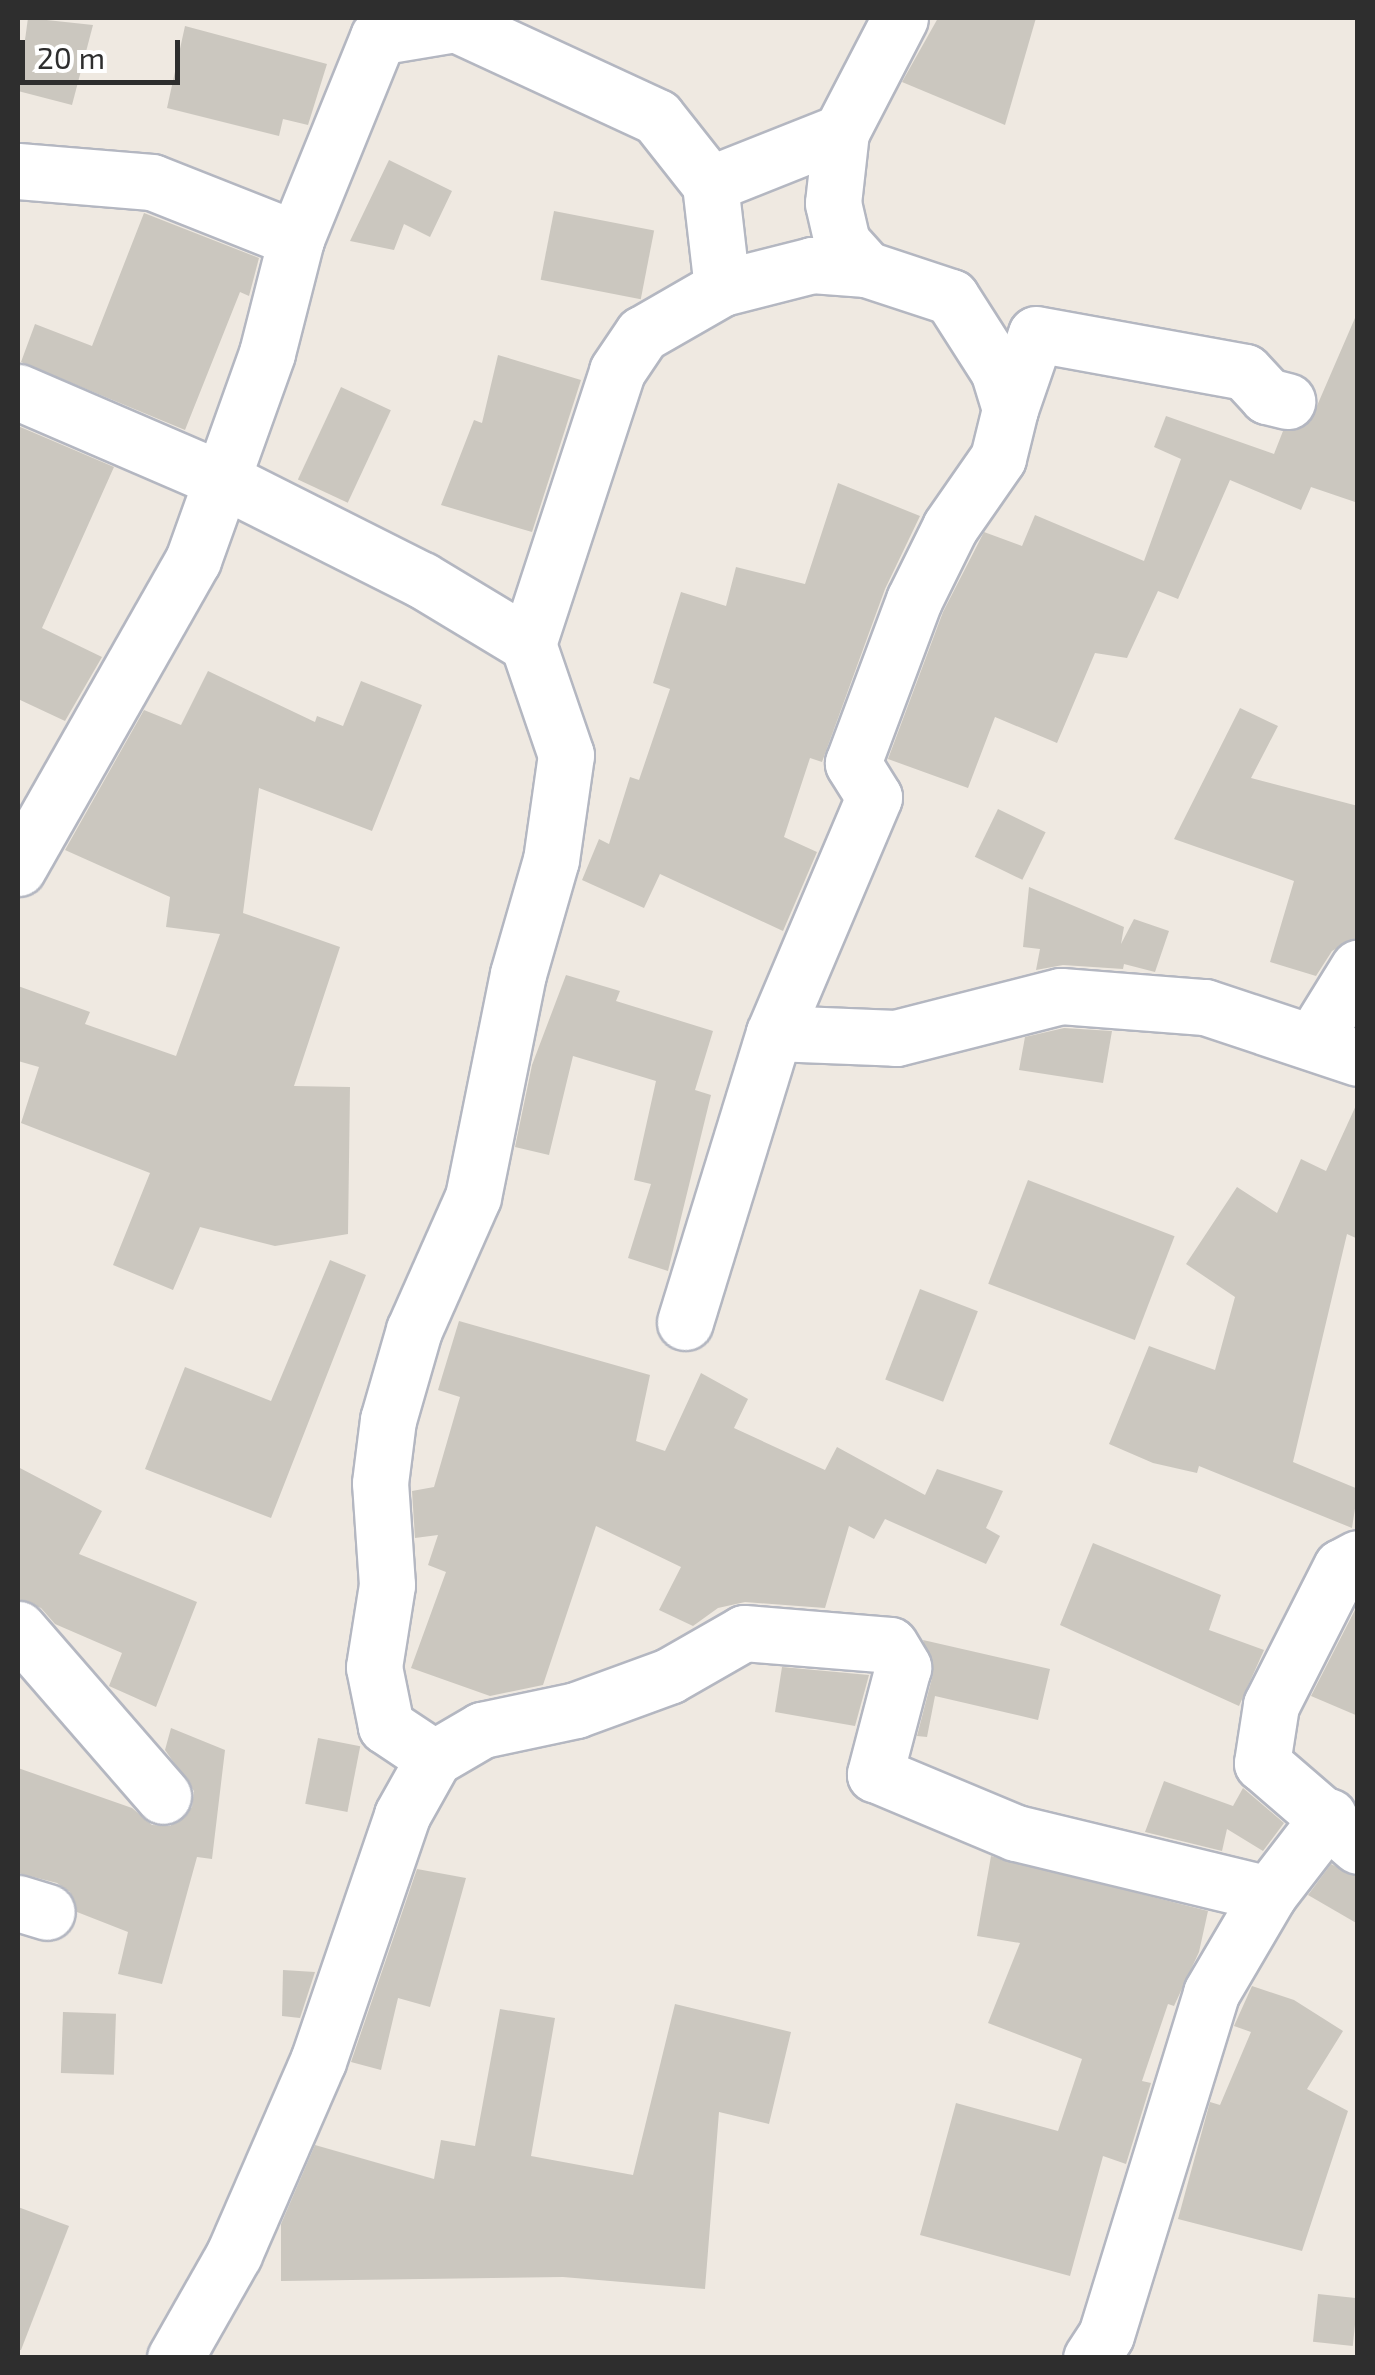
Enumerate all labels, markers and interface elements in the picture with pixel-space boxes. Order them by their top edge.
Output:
scale bar [25,20,185,82]
text: 20 m [37,39,105,75]

